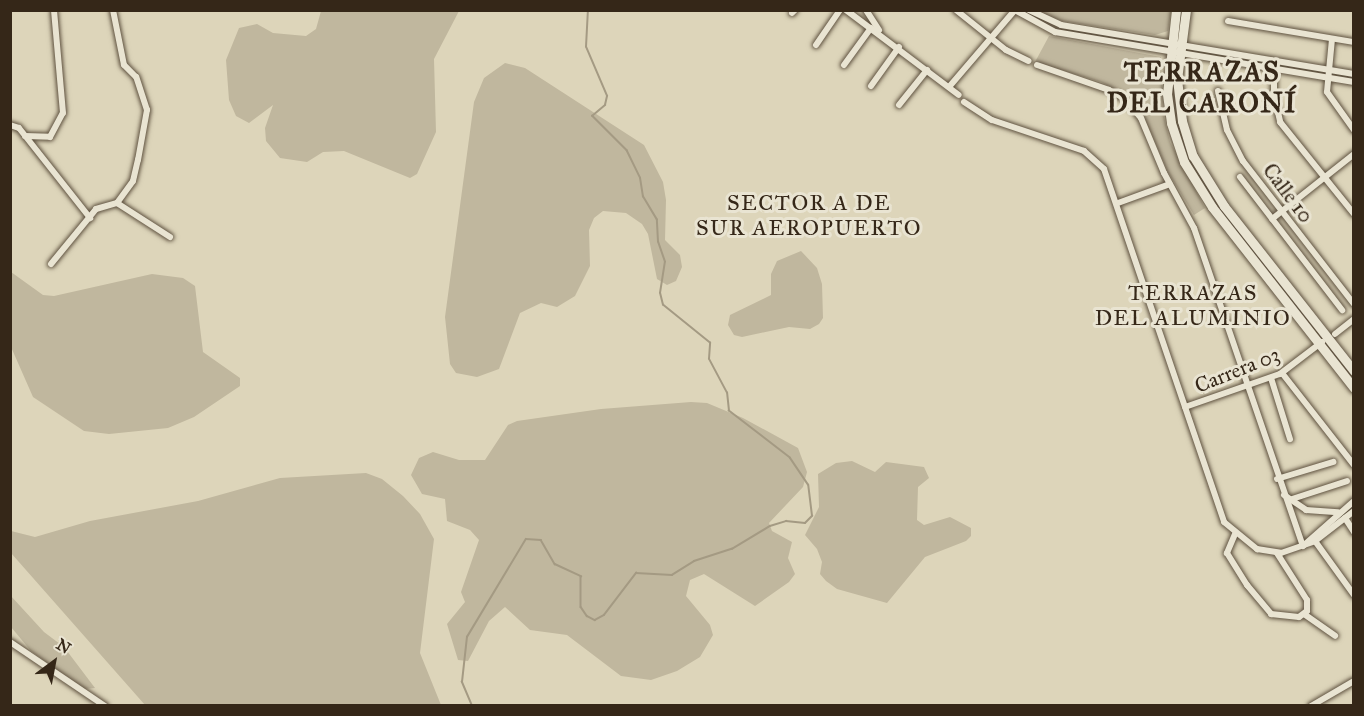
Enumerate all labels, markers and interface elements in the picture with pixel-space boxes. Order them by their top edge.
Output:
district label: TERRAZAS DEL CARONÍ [1107,55,1297,118]
street label: Calle 10 [1257,158,1319,228]
district label: SECTOR A DE SUR AEROPUERTO [696,189,922,240]
district label: TERRAZAS DEL ALUMINIO [1095,279,1291,330]
street label: Carrera 03 [1191,342,1283,398]
north arrow [24,632,84,692]
text: N [53,635,75,658]

